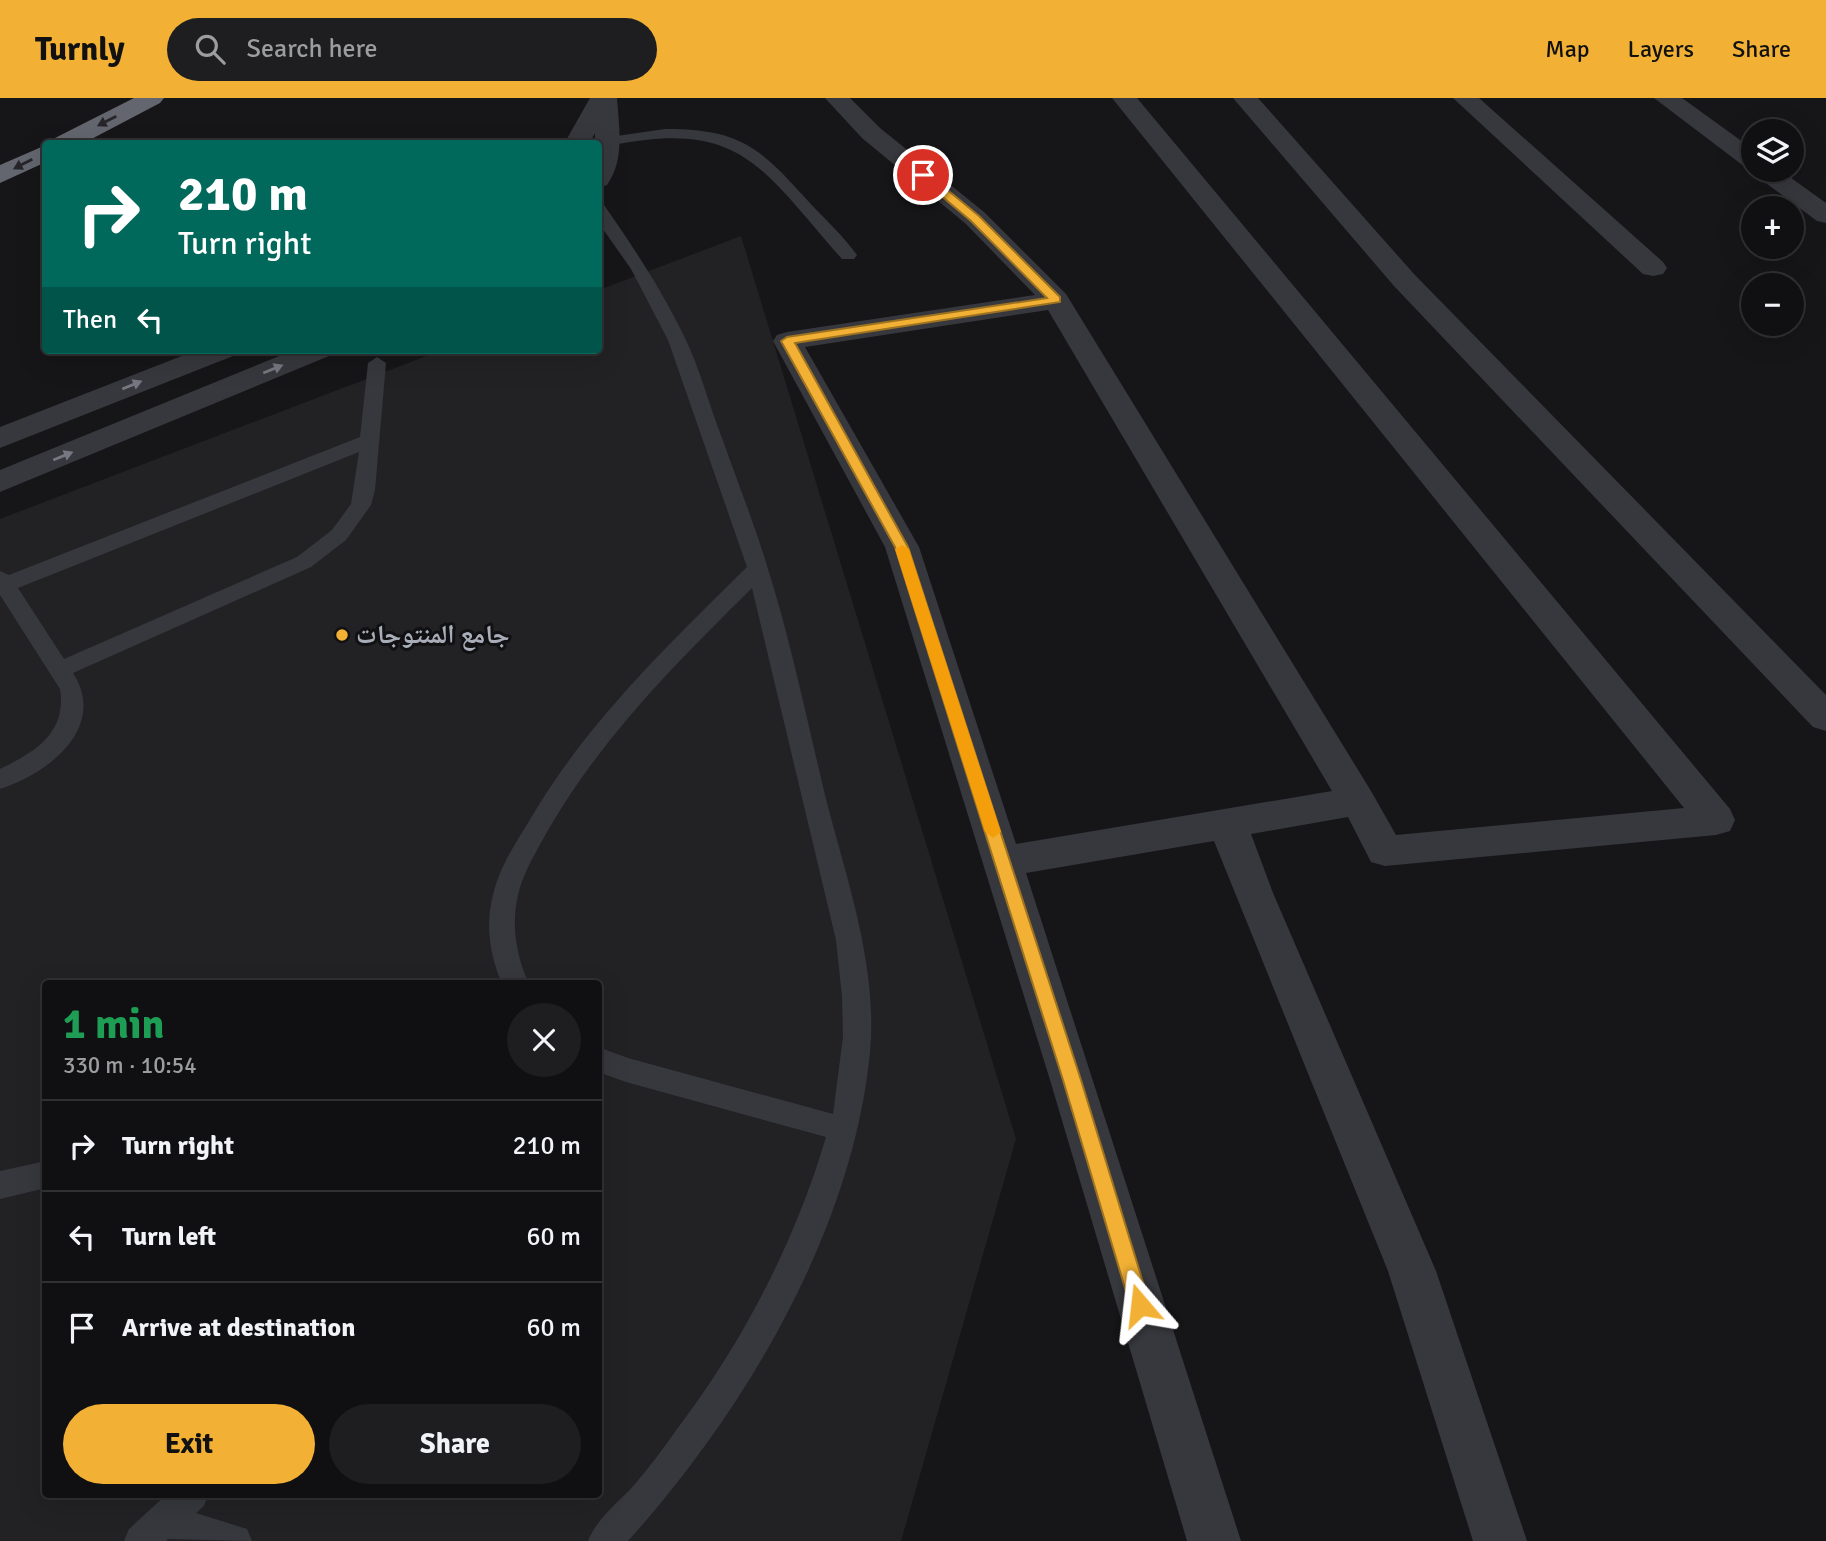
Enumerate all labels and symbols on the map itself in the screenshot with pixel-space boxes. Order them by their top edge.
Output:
one-way arrow [97,115,117,126]
pin [893,145,953,205]
one-way arrow [13,158,33,169]
one-way arrow [263,363,284,374]
one-way arrow [121,380,142,391]
one-way arrow [53,450,74,461]
place label: جامع المنتوجات [356,619,510,651]
marker: جامع المنتوجات [334,627,350,643]
position arrow [1103,1268,1177,1342]

